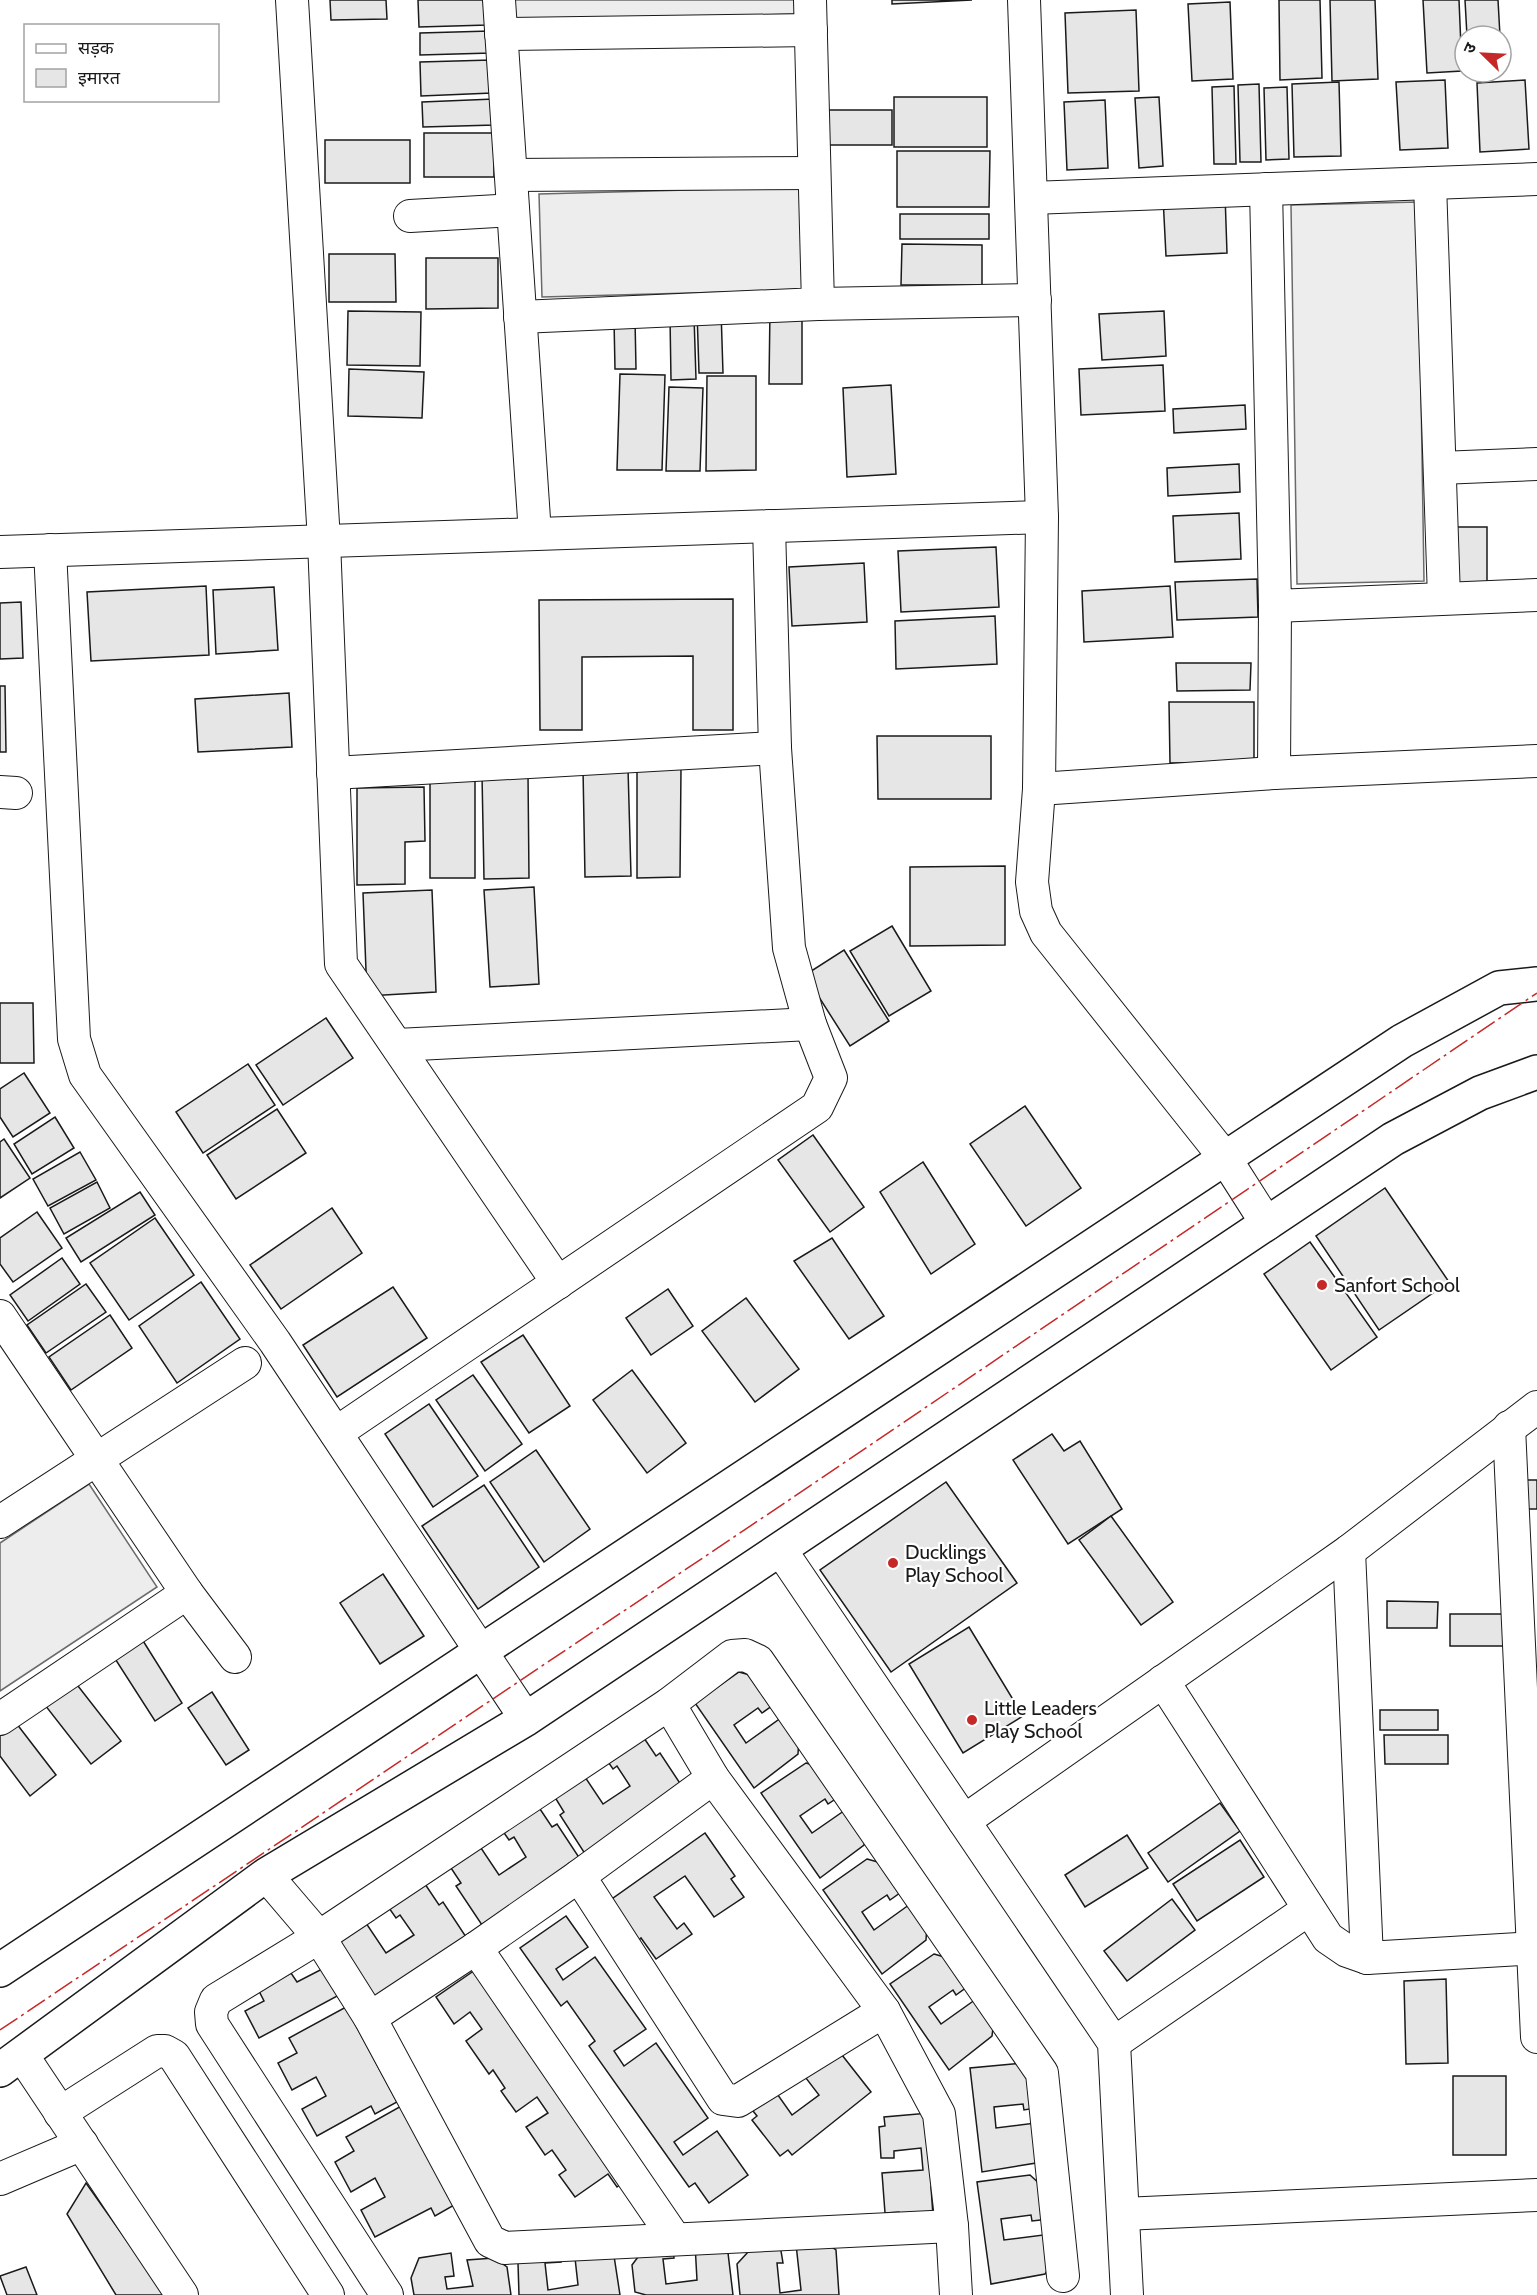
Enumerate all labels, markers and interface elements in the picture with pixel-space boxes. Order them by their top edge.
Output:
legend [24,24,219,102]
north arrow [1453,24,1513,84]
text: सड़क [78,37,115,59]
text: उ [1459,39,1481,56]
text: इमारत [78,67,121,89]
place label: Sanfort School [1334,1273,1460,1297]
marker: Sanfort School [1315,1278,1329,1292]
place label: Ducklings Play School [905,1540,1003,1587]
marker: Ducklings Play School [886,1556,900,1570]
place label: Little Leaders Play School [984,1696,1097,1743]
marker: Little Leaders Play School [965,1713,979,1727]

